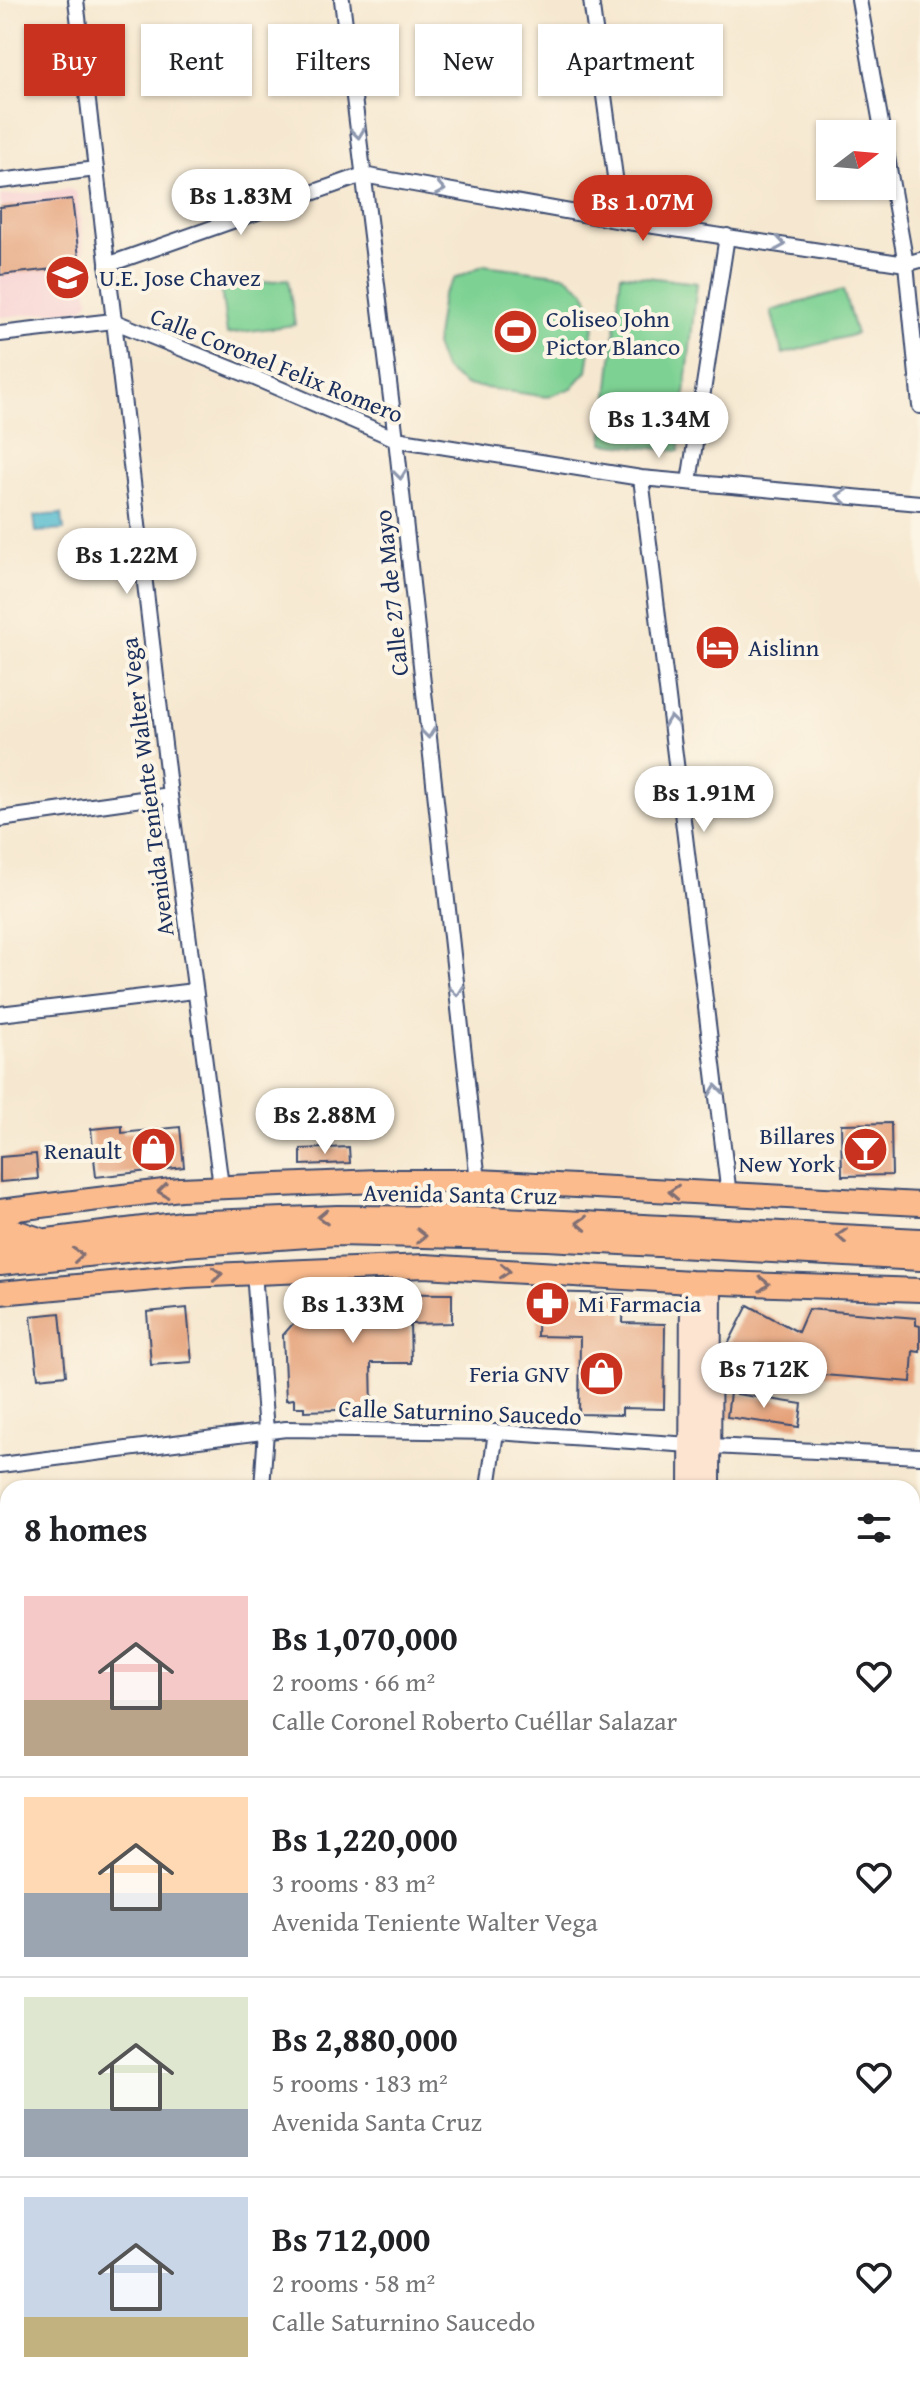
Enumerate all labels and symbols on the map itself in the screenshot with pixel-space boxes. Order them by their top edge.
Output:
north arrow [816,120,896,200]
one-way arrow [350,127,367,140]
pin: Bs 1.83M [158,169,324,237]
pin: Bs 1.07M [560,175,726,243]
one-way arrow [433,179,447,196]
one-way arrow [773,235,786,252]
school or university icon: U.E. Jose Chavez [44,253,92,301]
place label: U.E. Jose Chavez [99,260,260,295]
street label: Calle Coronel Felix Romero [145,298,409,432]
place label: Coliseo John Pictor Blanco [546,301,680,364]
sports icon: Coliseo John Pictor Blanco [491,308,539,356]
pin: Bs 1.34M [576,392,742,460]
one-way arrow [392,468,409,481]
one-way arrow [835,487,848,504]
street label: Calle 27 de Mayo [365,508,417,678]
pin: Bs 1.22M [44,528,210,596]
hotel icon: Aislinn [693,623,741,671]
place label: Aislinn [748,630,820,665]
street label: Avenida Teniente Walter Vega [111,635,183,938]
one-way arrow [663,714,680,728]
one-way arrow [420,727,437,740]
pin: Bs 1.91M [621,766,787,834]
one-way arrow [448,985,465,998]
one-way arrow [708,1083,725,1096]
pin: Bs 2.88M [242,1088,408,1156]
place label: Billares New York [738,1118,836,1181]
bar icon: Billares New York [842,1125,890,1173]
shop icon: Renault [129,1126,177,1174]
place label: Renault [44,1133,123,1168]
street label: Avenida Santa Cruz [363,1175,557,1213]
one-way arrow [156,1182,170,1199]
one-way arrow [667,1184,680,1201]
one-way arrow [316,1209,329,1226]
one-way arrow [575,1215,588,1232]
one-way arrow [415,1227,428,1244]
one-way arrow [835,1228,848,1245]
one-way arrow [71,1247,84,1264]
one-way arrow [499,1262,512,1279]
one-way arrow [211,1266,224,1283]
one-way arrow [758,1275,771,1292]
pin: Bs 1.33M [270,1277,436,1345]
pharmacy icon: Mi Farmacia [523,1279,571,1327]
place label: Mi Farmacia [578,1286,702,1321]
pin: Bs 712K [690,1342,838,1410]
shop icon: Feria GNV [577,1349,625,1397]
place label: Feria GNV [469,1356,570,1391]
street label: Calle Saturnino Saucedo [338,1390,582,1434]

